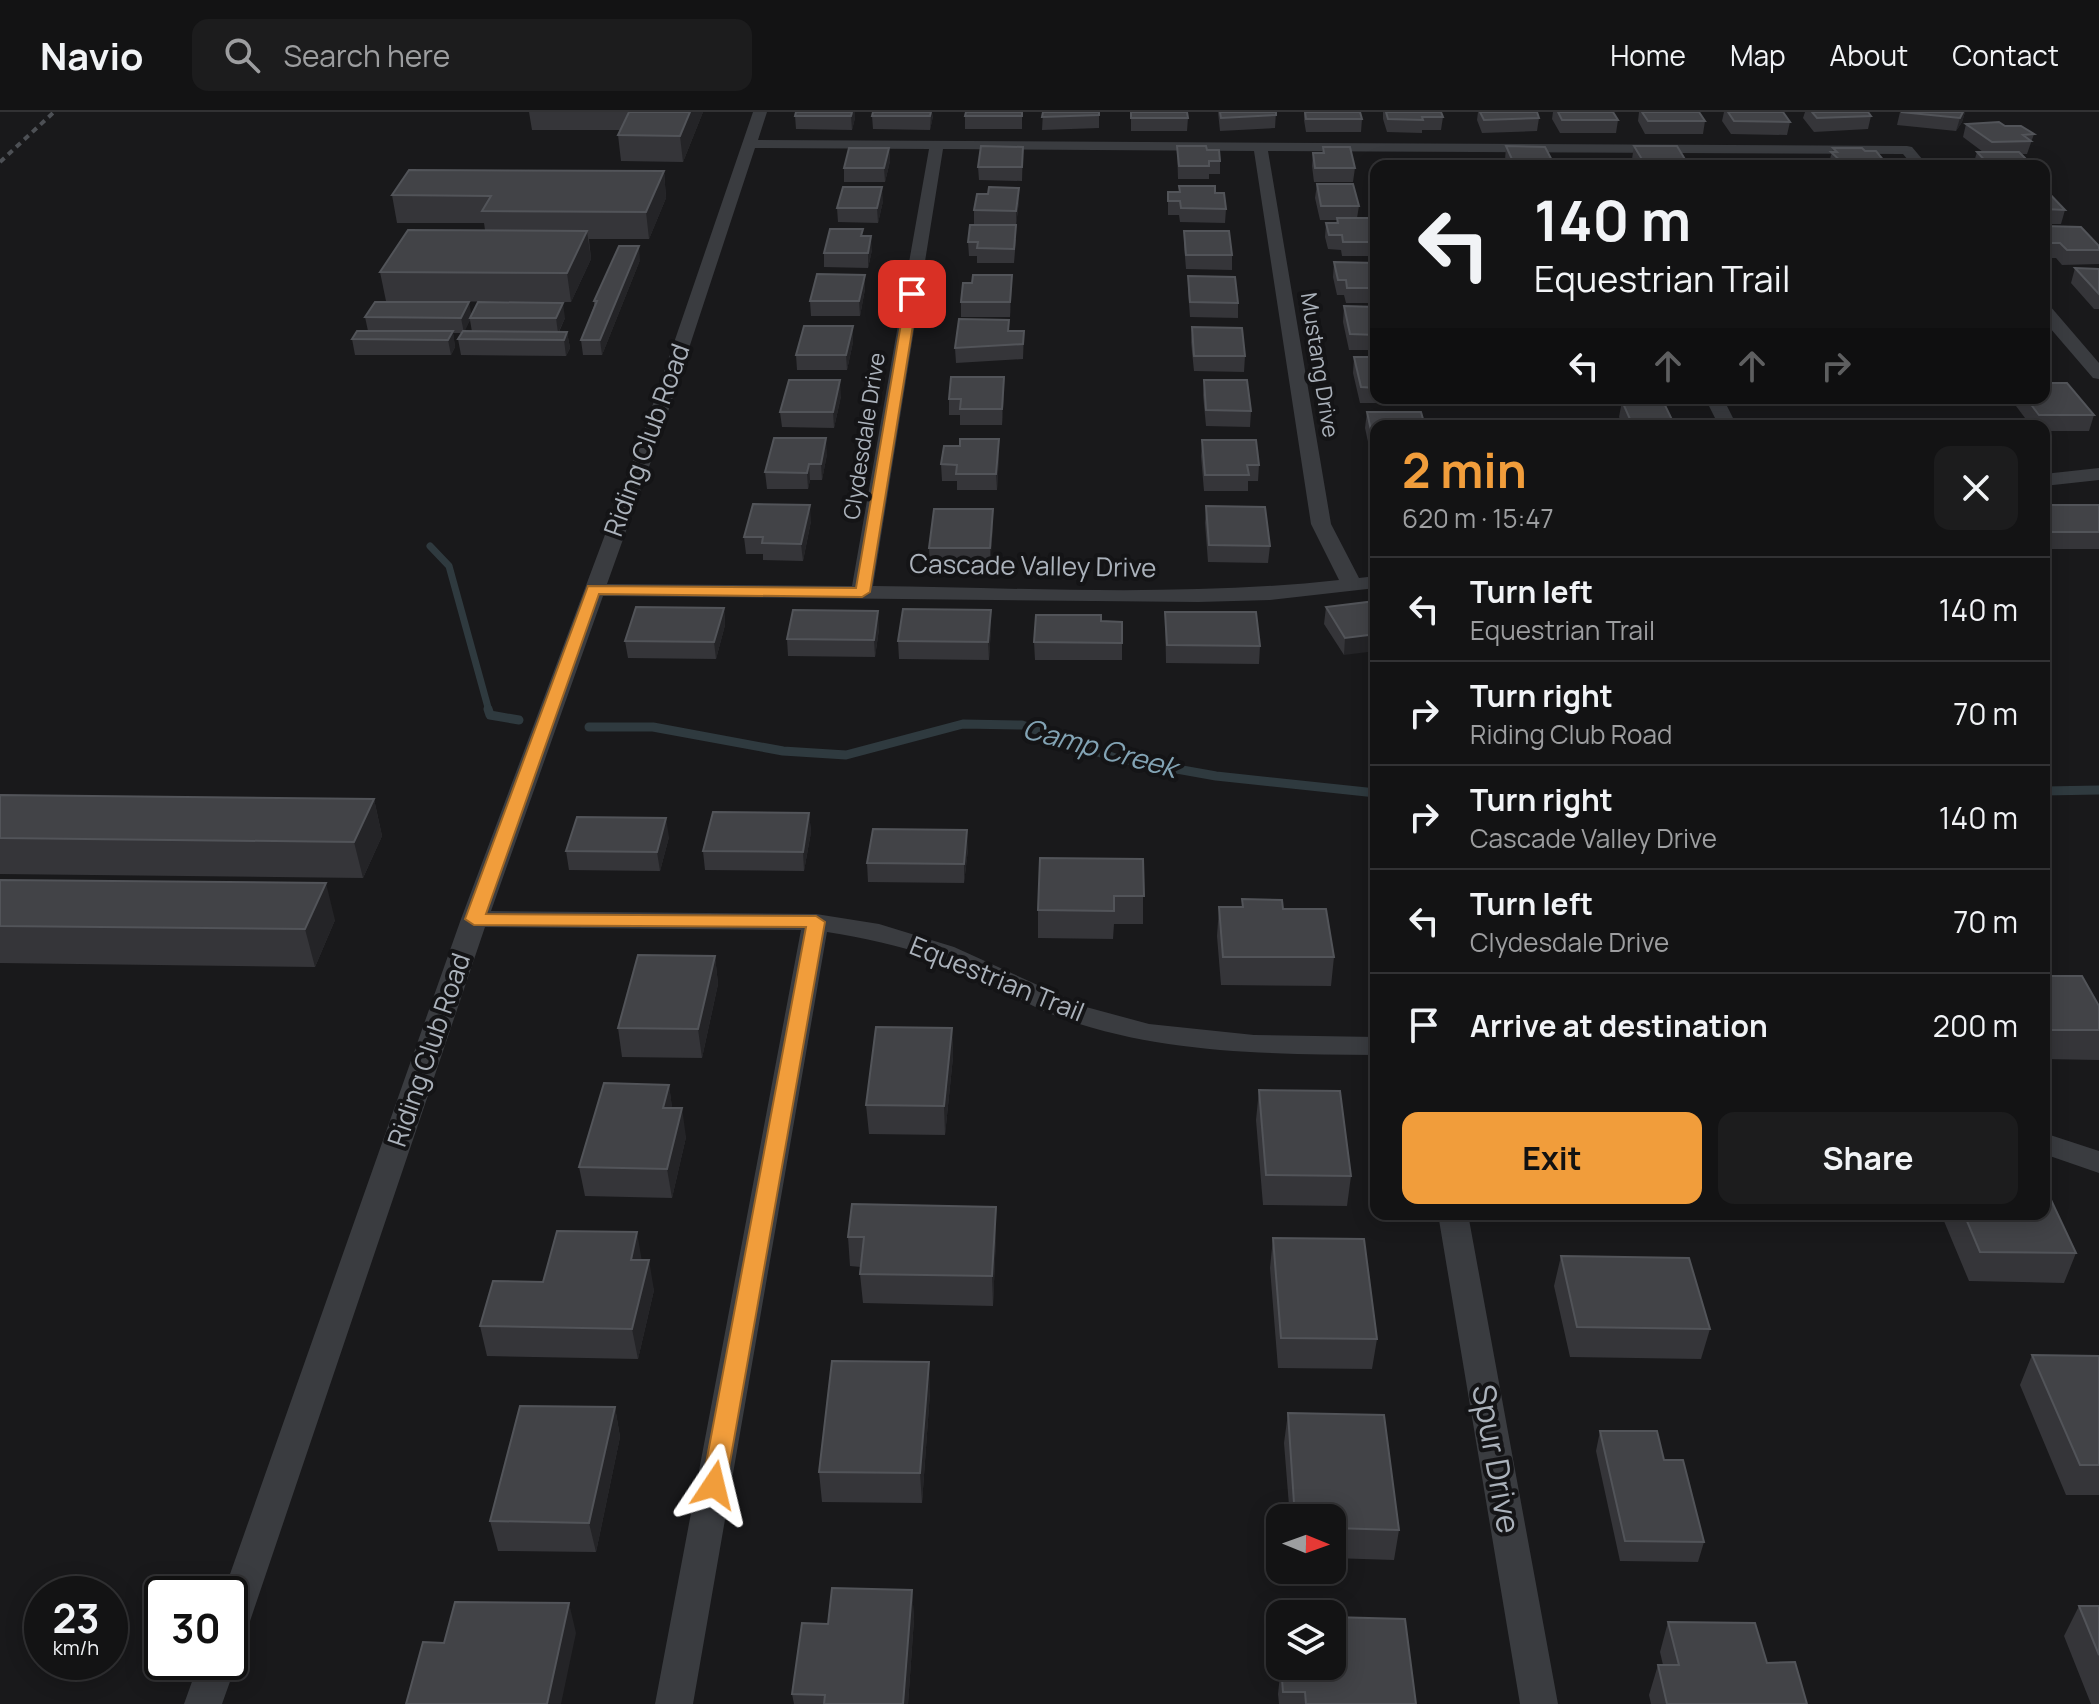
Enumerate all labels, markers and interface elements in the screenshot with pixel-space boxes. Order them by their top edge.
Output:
search box [192,19,752,91]
text: Navio [40,29,144,81]
icon: search [220,33,264,77]
text: Search here [284,35,450,76]
text: Home [1610,36,1686,74]
text: Map [1730,36,1786,74]
text: About [1830,36,1908,74]
text: Contact [1952,36,2059,74]
text: 140 m [1534,181,1691,258]
icon: left [1402,192,1506,296]
text: Equestrian Trail [1534,254,1790,303]
pin [878,260,946,328]
icon: arrive [890,272,934,316]
street label: Mustang Drive [1294,291,1346,440]
street label: Riding Club Road [595,338,698,541]
icon: left [1562,344,1606,388]
icon: ahead [1646,344,1690,388]
icon: ahead [1730,344,1774,388]
icon: right [1814,344,1858,388]
street label: Clydesdale Drive [836,350,892,522]
text: 2 min [1402,437,1527,502]
button: close [1934,446,2018,530]
text: 620 m · 15:47 [1402,500,1554,536]
street label: Cascade Valley Drive [909,545,1157,585]
text: Turn left [1470,571,1593,612]
icon: left [1402,587,1446,631]
text: 140 m [1939,589,2018,630]
text: Equestrian Trail [1470,612,1655,648]
text: Turn right [1470,675,1613,716]
icon: right [1402,691,1446,735]
text: 70 m [1953,693,2018,734]
water label: Camp Creek [1019,708,1185,787]
text: Riding Club Road [1470,716,1672,752]
text: Turn right [1470,779,1613,820]
icon: right [1402,795,1446,839]
text: 140 m [1939,797,2018,838]
text: Cascade Valley Drive [1470,820,1717,856]
text: Turn left [1470,883,1593,924]
icon: left [1402,899,1446,943]
text: 70 m [1953,901,2018,942]
text: Clydesdale Drive [1470,924,1669,960]
street label: Equestrian Trail [905,927,1090,1029]
street label: Riding Club Road [378,948,478,1151]
icon: arrive [1402,1003,1446,1047]
text: Arrive at destination [1470,1005,1768,1046]
text: 200 m [1933,1005,2018,1046]
button: Exit [1402,1112,1702,1204]
button: Share [1718,1112,2018,1204]
street label: Spur Drive [1462,1381,1532,1537]
position arrow [672,1443,756,1527]
north arrow [1266,1504,1346,1584]
map controls [1266,1504,1346,1680]
speed limit sign: 30 [144,1576,248,1680]
text: 23 [52,1590,100,1645]
button: layers [1266,1600,1346,1680]
text: km/h [53,1634,99,1661]

